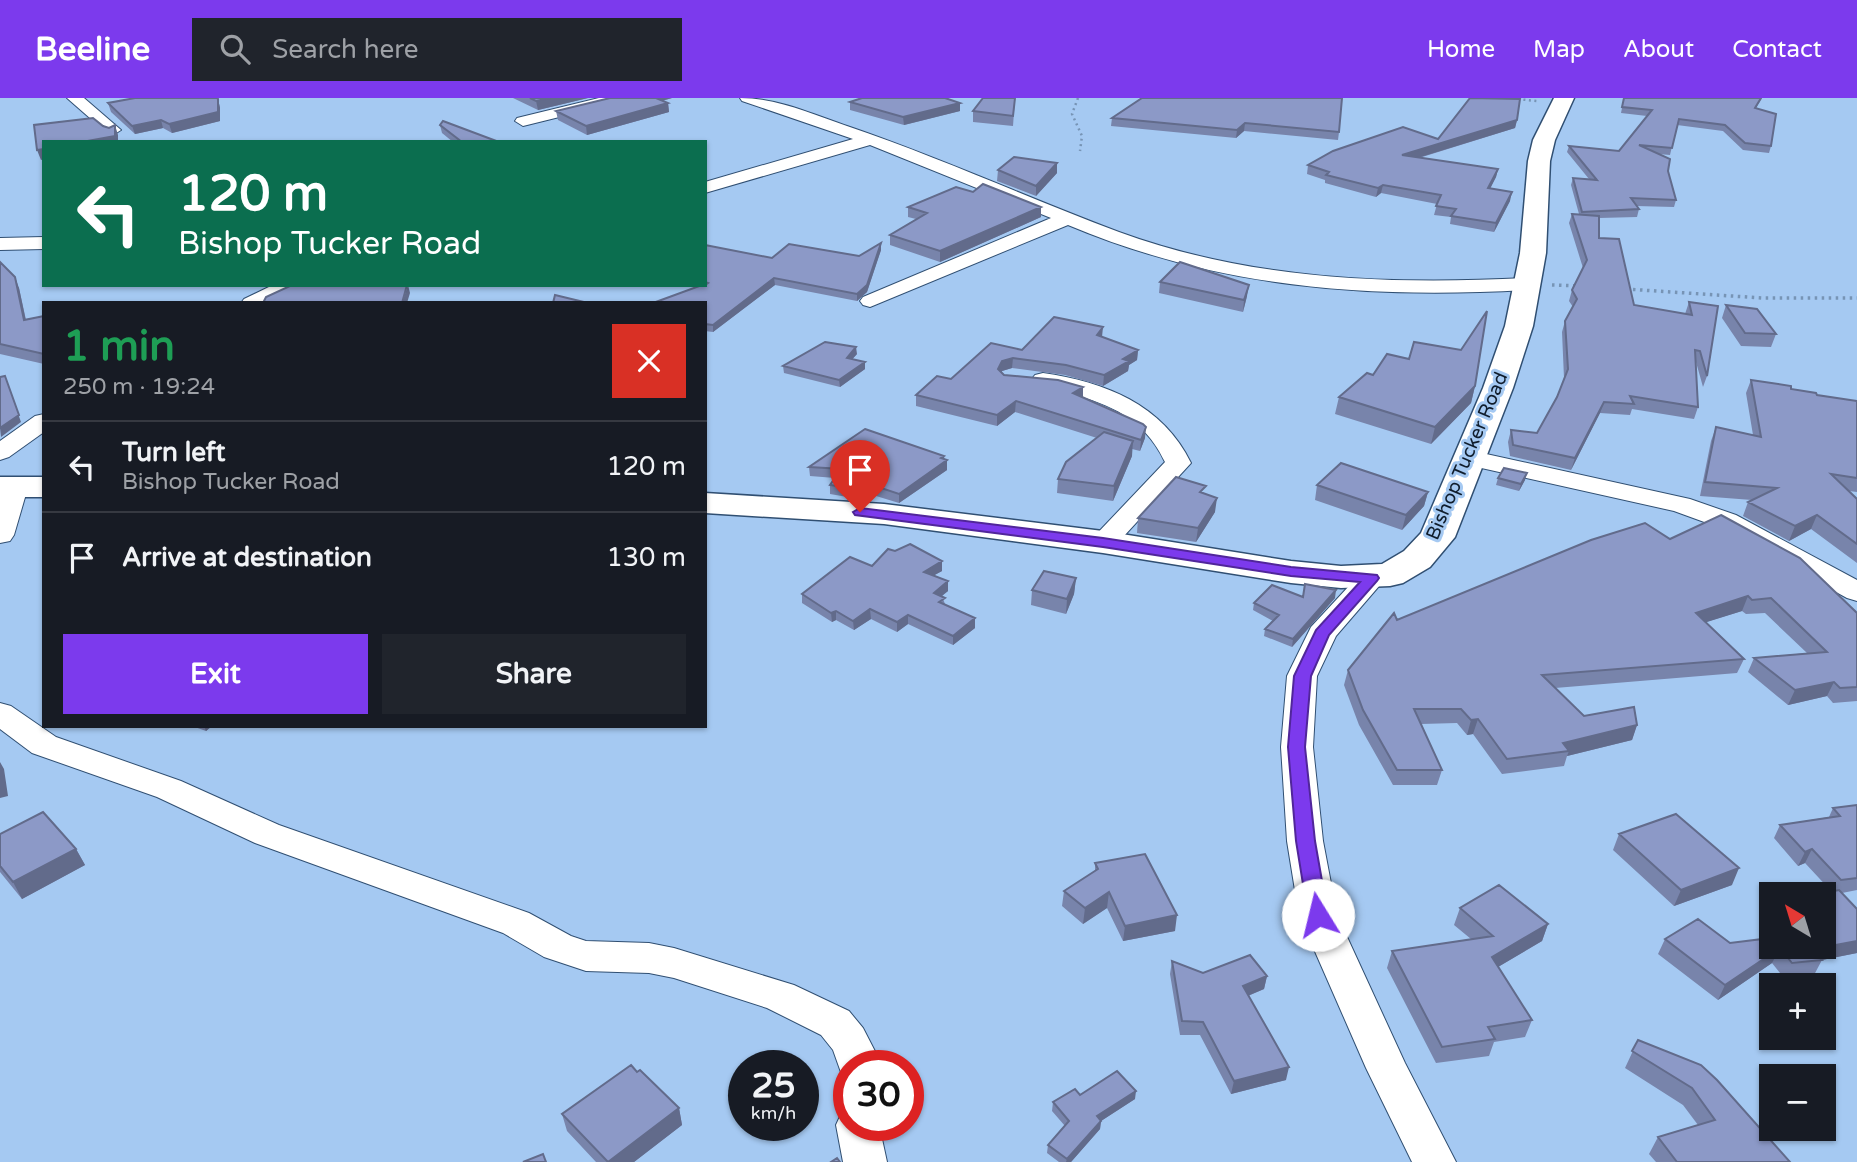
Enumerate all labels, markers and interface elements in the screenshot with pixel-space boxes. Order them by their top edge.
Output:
search box [192,18,682,81]
text: Beeline [35,30,150,69]
icon: search [216,30,254,68]
text: Search here [272,34,418,65]
text: Home [1427,35,1495,64]
text: Map [1533,35,1585,64]
text: About [1623,35,1694,64]
text: Contact [1732,35,1822,64]
text: 120 m [178,165,328,224]
icon: left [63,168,154,259]
text: Bishop Tucker Road [178,225,481,263]
text: 1 min [63,321,175,372]
button: close [612,324,686,398]
street label: Bishop Tucker Road [1422,369,1512,543]
text: 250 m · 19:24 [63,373,215,401]
text: Turn left [122,437,225,468]
pin [830,440,890,512]
icon: left [63,448,101,486]
text: 120 m [606,451,686,482]
icon: arrive [841,451,879,489]
text: Bishop Tucker Road [122,468,340,496]
icon: arrive [63,539,101,577]
text: Arrive at destination [122,542,372,573]
text: 130 m [606,542,686,573]
button: Exit [63,634,368,714]
button: Share [382,634,686,714]
position arrow [1281,878,1355,952]
north arrow [1759,882,1836,959]
map controls [1759,882,1836,1141]
button: + [1759,973,1836,1050]
speed limit sign: 30 [833,1050,924,1141]
button: − [1759,1064,1836,1141]
text: 25 [752,1065,795,1107]
text: km/h [751,1102,796,1124]

